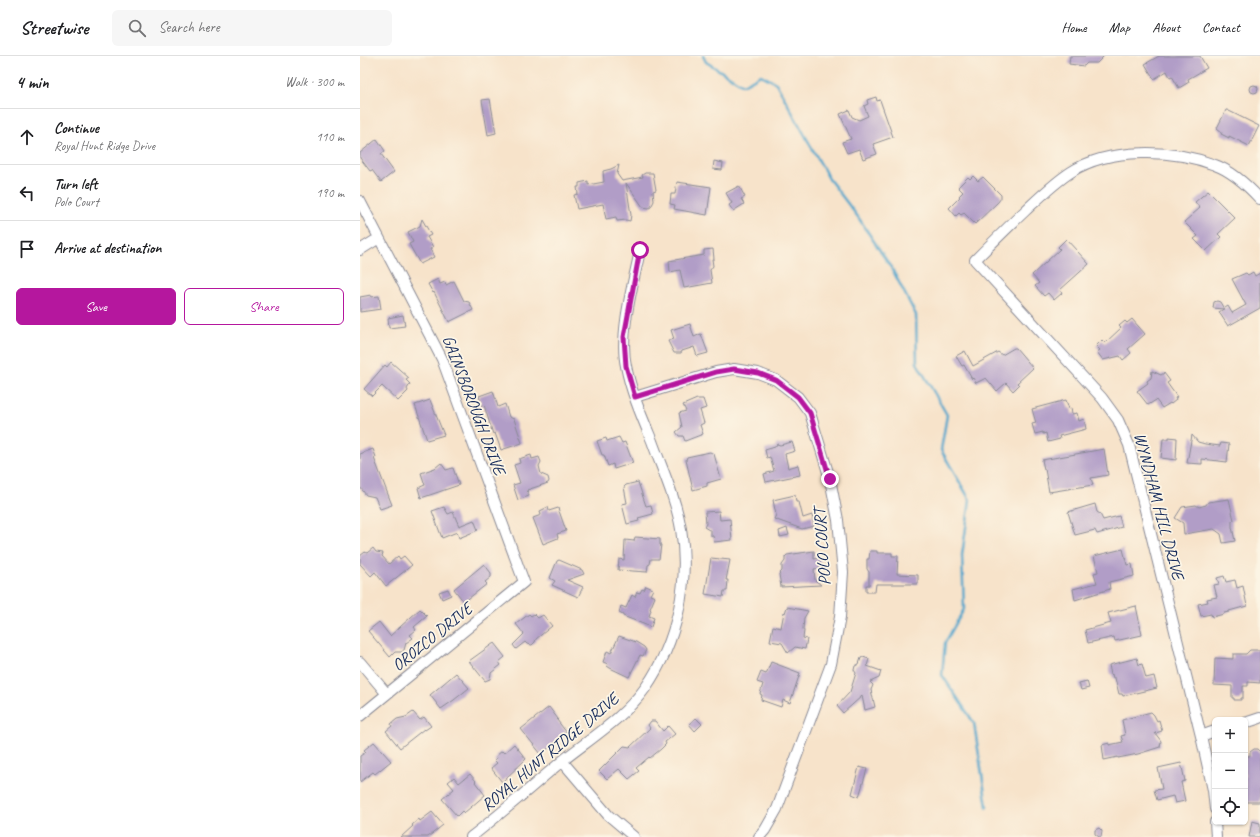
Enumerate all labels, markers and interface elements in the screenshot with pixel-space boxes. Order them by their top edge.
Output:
search box [112,10,392,46]
text: Streetwise [20,16,88,40]
icon: search [126,17,148,39]
text: Search here [158,18,220,37]
text: Home [1061,19,1087,36]
text: Map [1109,19,1130,36]
text: About [1152,19,1180,36]
text: Contact [1202,19,1240,36]
text: 4 min [16,72,49,93]
text: Walk · 300 m [285,74,344,90]
text: Continue [54,119,99,138]
icon: ahead [16,126,38,148]
text: 110 m [316,129,344,145]
text: Royal Hunt Ridge Drive [54,138,155,154]
text: Turn left [54,175,97,194]
icon: left [16,182,38,204]
text: 190 m [316,185,344,201]
text: Polo Court [54,194,99,210]
icon: arrive [16,238,38,260]
text: Arrive at destination [54,239,161,258]
route start [631,241,649,259]
button: Save [16,288,176,325]
button: Share [184,288,344,325]
street label: GAINSBOROUGH DRIVE [438,332,511,480]
street label: WYNDHAM HILL DRIVE [1129,430,1189,584]
route end [821,470,839,488]
street label: POLO COURT [809,504,835,586]
street label: OROZCO DRIVE [388,597,478,676]
street label: ROYAL HUNT RIDGE DRIVE [477,687,624,816]
map controls [1212,717,1248,825]
button: + [1212,717,1248,753]
button: − [1212,753,1248,789]
button: locate [1212,789,1248,825]

